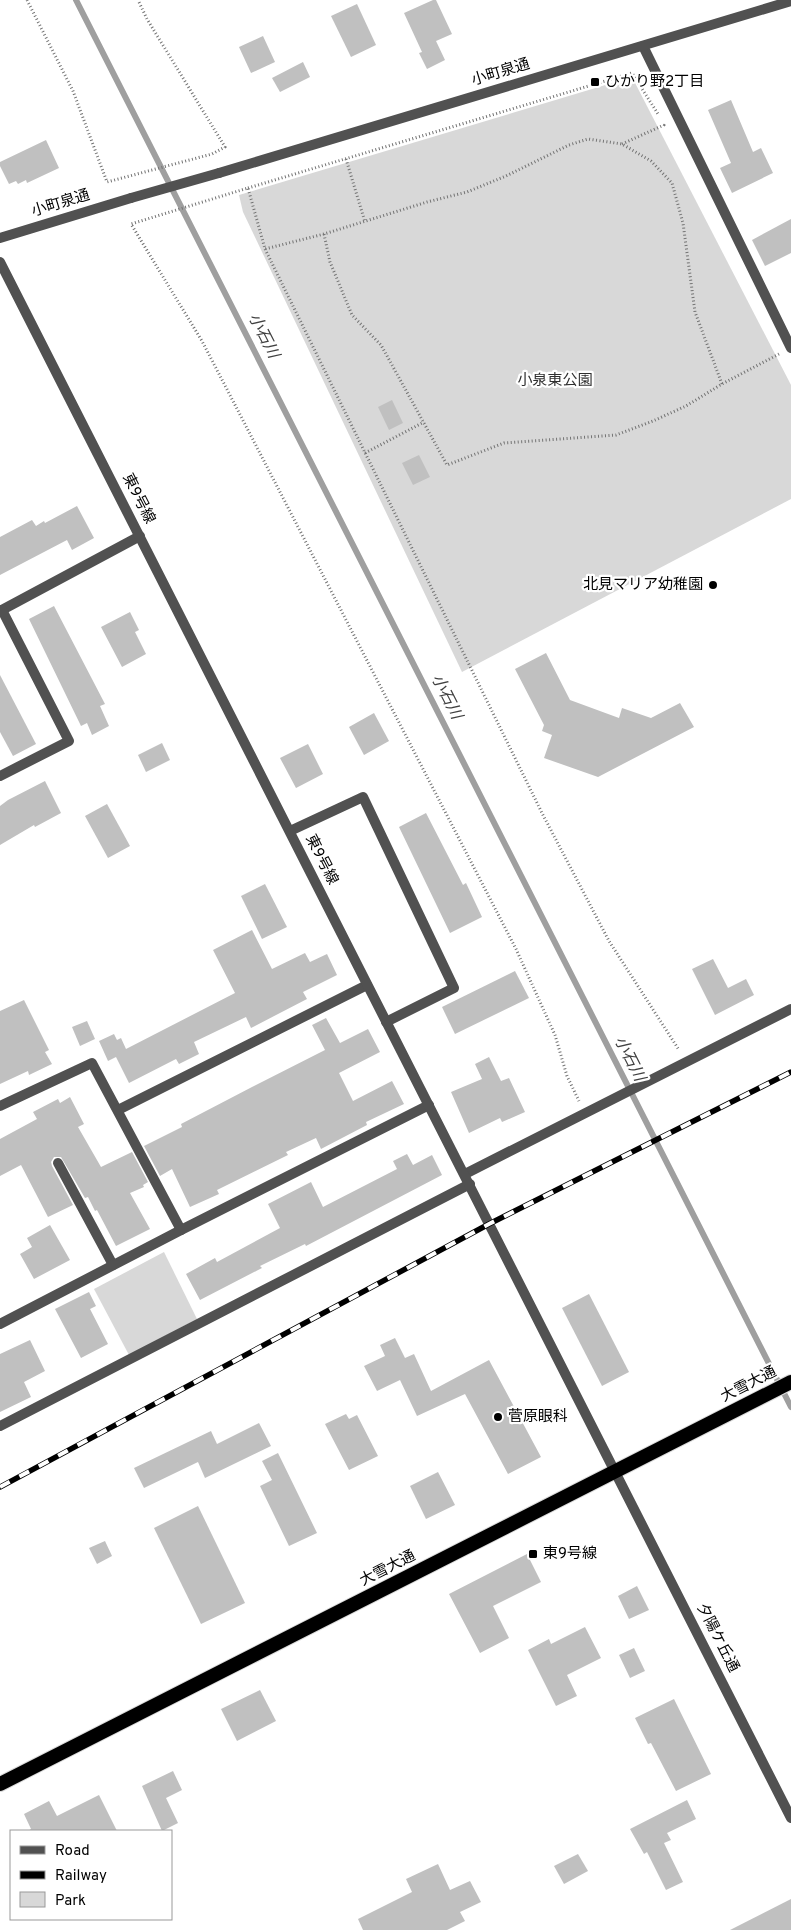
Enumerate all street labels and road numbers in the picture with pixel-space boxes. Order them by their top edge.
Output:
street label: 小町泉通 [470,55,532,91]
street label: 小町泉通 [30,186,92,222]
street label: 東9号線 [117,471,159,527]
street label: 東9号線 [300,832,342,888]
street label: 大雪大通 [718,1363,780,1407]
street label: 大雪大通 [357,1547,419,1591]
street label: 夕陽ケ丘通 [692,1600,742,1676]

